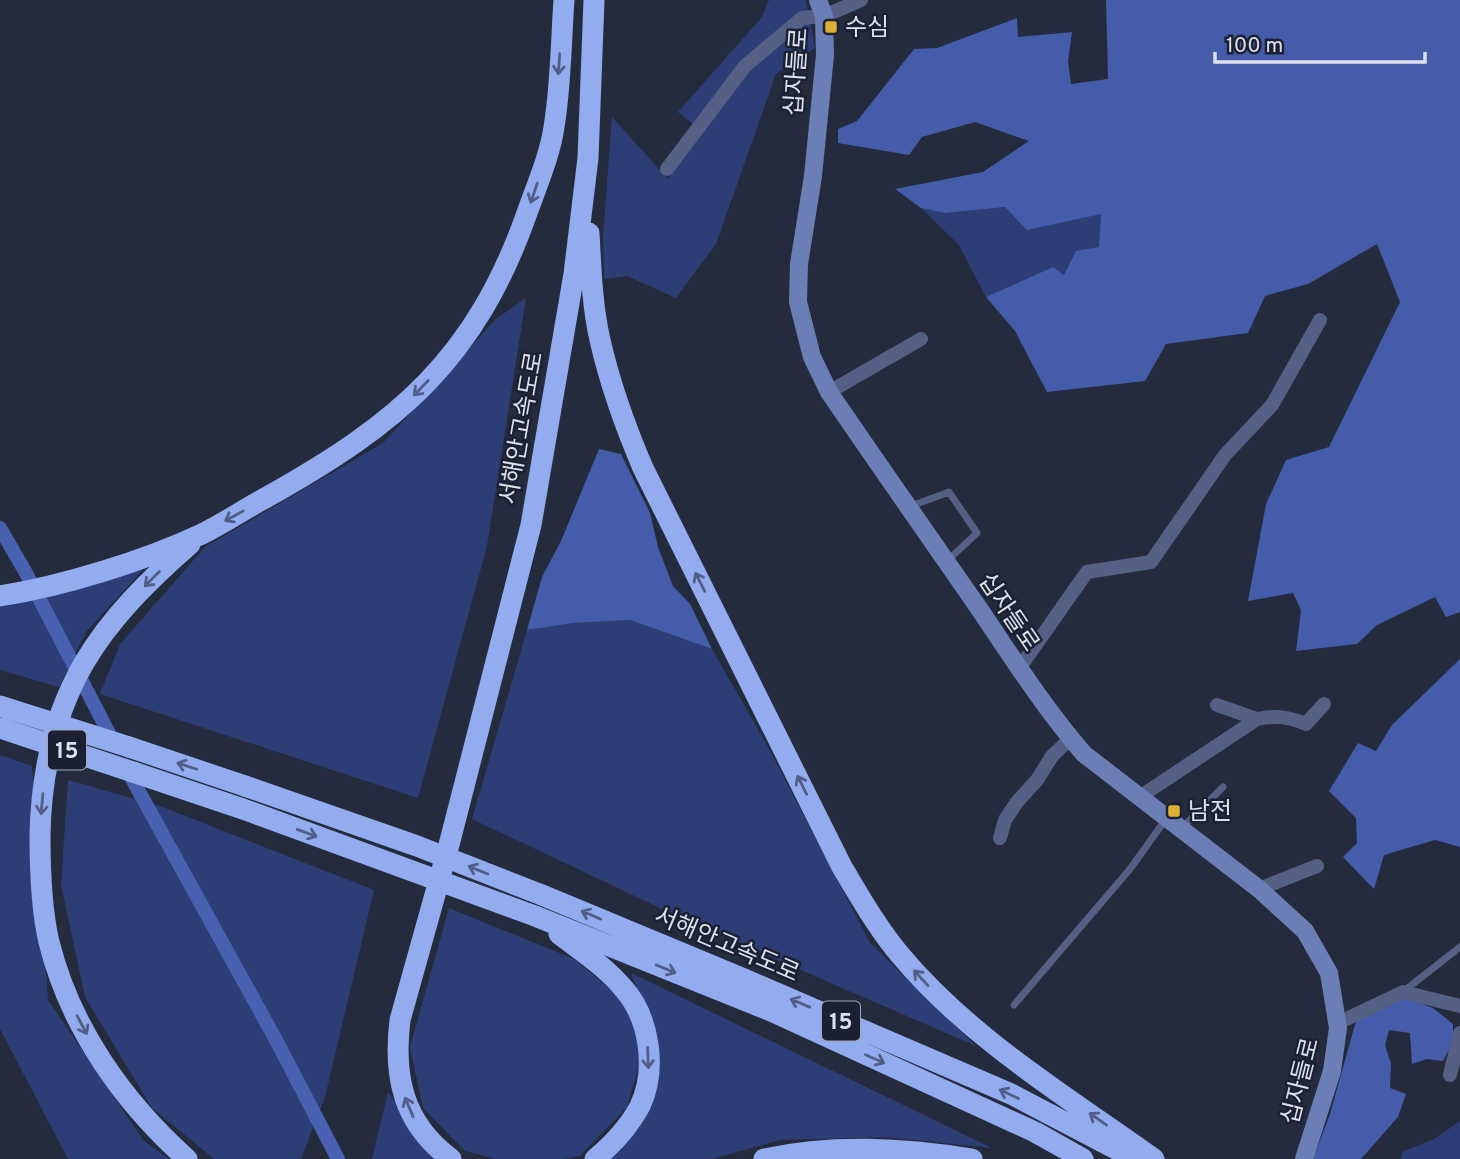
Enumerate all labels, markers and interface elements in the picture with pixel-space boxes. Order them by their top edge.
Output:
place label: 수심 [845,14,889,44]
marker: 수심 [823,19,839,35]
scale bar [1215,21,1425,65]
street label: 십자들로 [780,27,816,117]
text: 100 m [1226,33,1283,60]
one-way arrow [552,52,565,75]
one-way arrow [527,182,539,204]
street label: 서해안고속도로 [495,350,551,507]
one-way arrow [413,380,430,397]
one-way arrow [224,510,245,523]
street label: 십자들로 [970,568,1044,658]
one-way arrow [143,571,160,588]
one-way arrow [693,572,707,593]
road number: 15 [48,730,86,770]
one-way arrow [177,759,199,771]
one-way arrow [794,775,808,796]
one-way arrow [35,793,48,815]
place label: 남전 [1188,798,1232,828]
marker: 남전 [1166,803,1182,819]
one-way arrow [296,828,318,840]
one-way arrow [468,862,489,875]
street label: 서해안고속도로 [649,902,803,990]
one-way arrow [580,908,602,921]
one-way arrow [655,963,676,976]
one-way arrow [913,969,929,987]
one-way arrow [790,996,812,1009]
road number: 15 [822,1002,860,1040]
one-way arrow [76,1014,89,1035]
street label: 십자들로 [1277,1035,1327,1128]
one-way arrow [641,1046,654,1069]
one-way arrow [864,1052,885,1066]
one-way arrow [999,1087,1020,1100]
one-way arrow [402,1097,415,1118]
one-way arrow [1089,1112,1108,1126]

